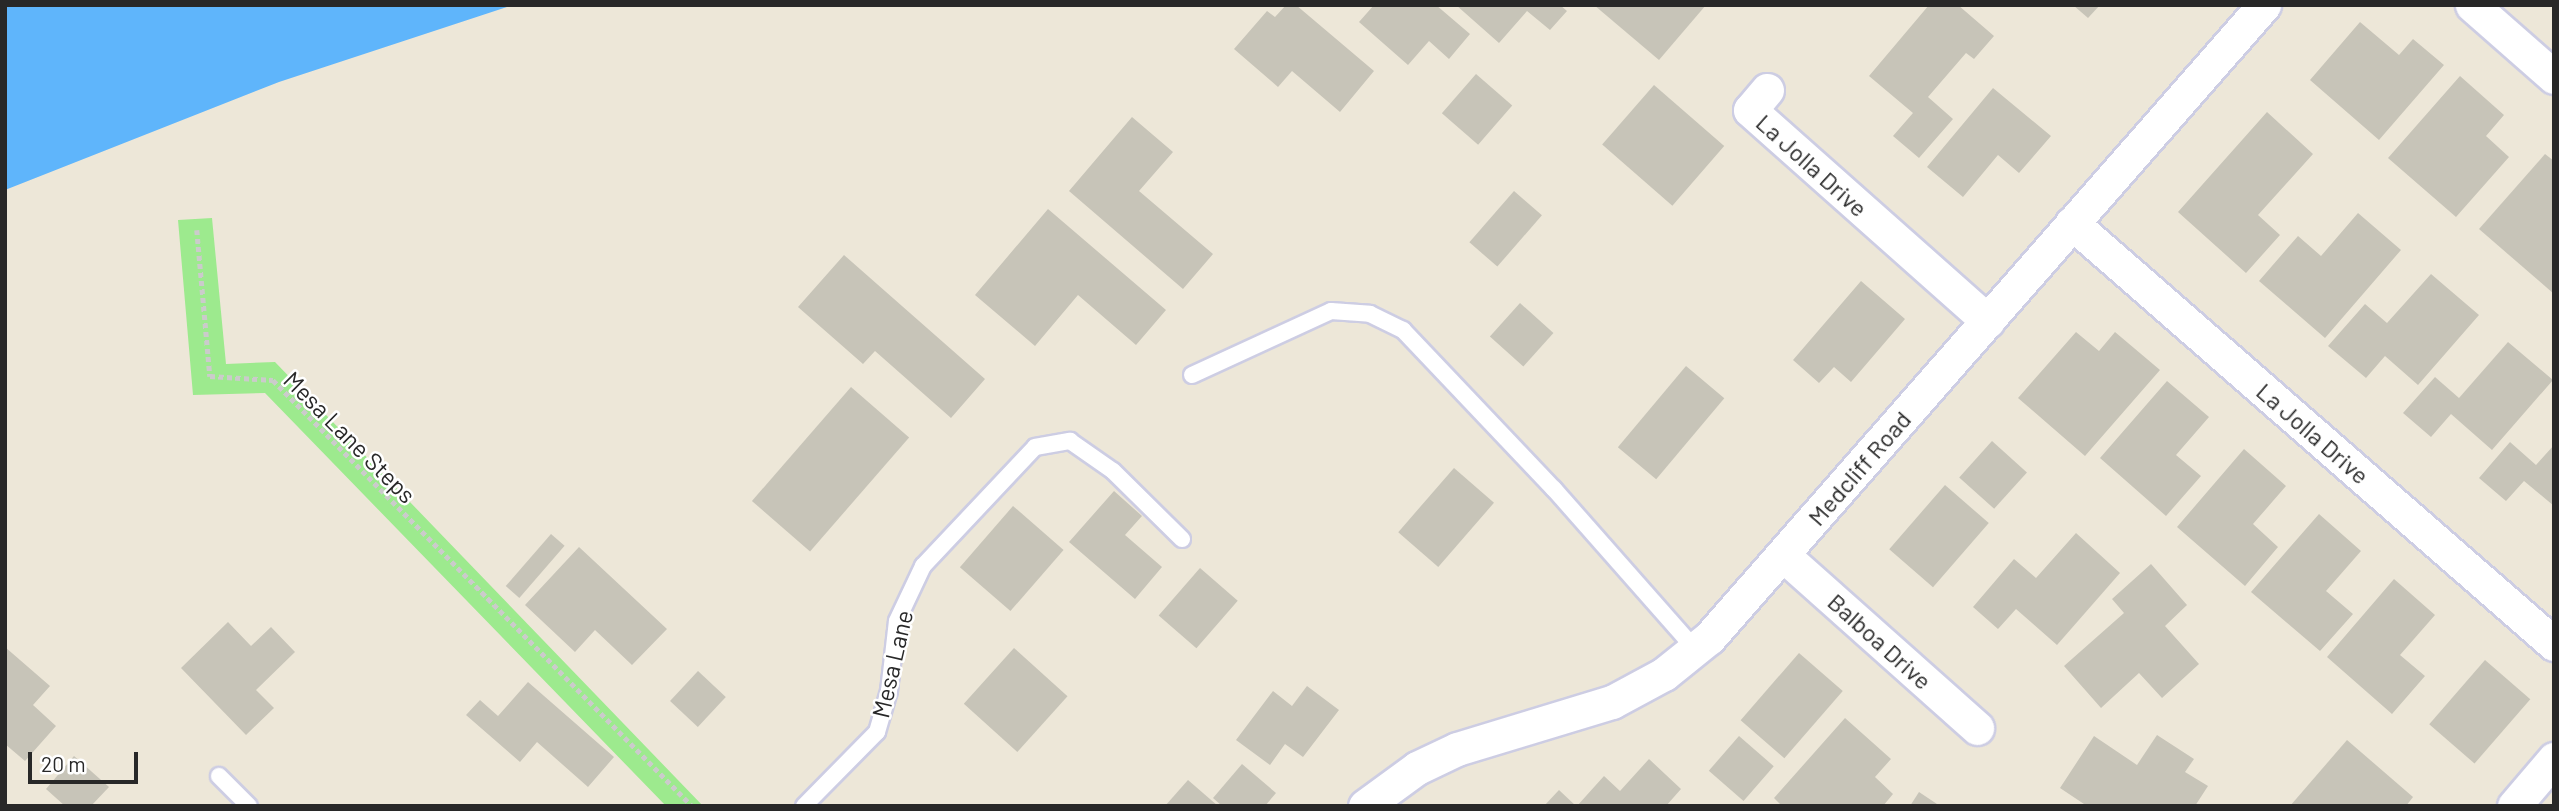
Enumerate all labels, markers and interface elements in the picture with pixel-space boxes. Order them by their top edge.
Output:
street label: La Jolla Drive [1751,108,1873,222]
street label: Mesa Lane Steps [278,365,422,509]
street label: La Jolla Drive [2251,376,2375,490]
street label: Medcliff Road [1802,405,1916,531]
street label: Balboa Drive [1822,587,1938,695]
street label: Mesa Lane [866,607,918,721]
scale bar [32,738,142,782]
text: 20 m [41,751,86,776]

